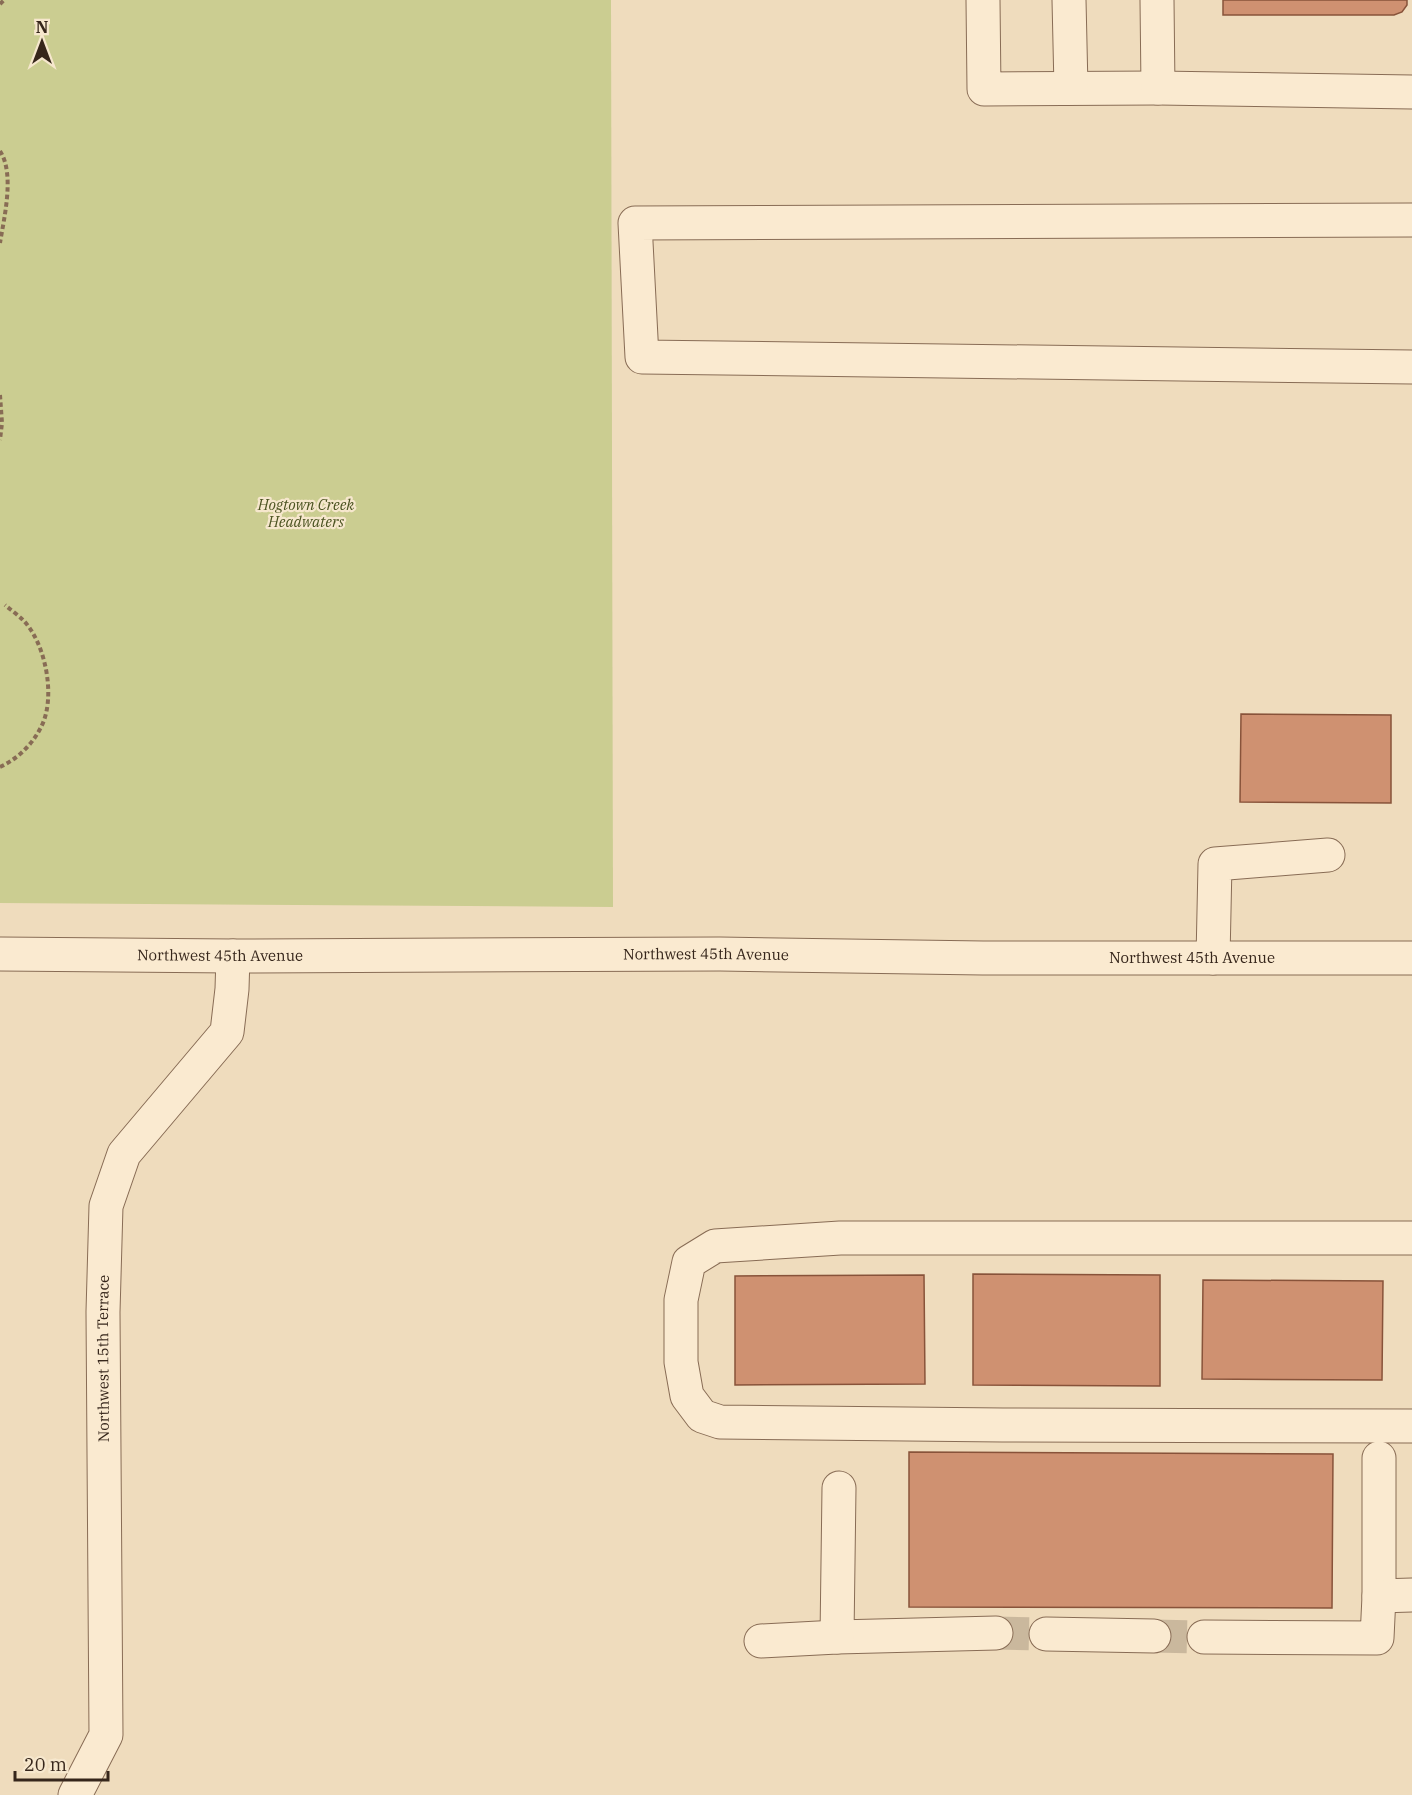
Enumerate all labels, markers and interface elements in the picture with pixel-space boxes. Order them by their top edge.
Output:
north arrow [12,12,72,72]
text: N [36,17,48,37]
park label: Hogtown Creek Headwaters [257,495,354,531]
street label: Northwest 45th Avenue [623,944,789,964]
street label: Northwest 45th Avenue [137,945,303,965]
street label: Northwest 45th Avenue [1109,948,1275,967]
street label: Northwest 15th Terrace [93,1275,113,1442]
scale bar [15,1744,108,1782]
text: 20 m [24,1753,67,1776]

